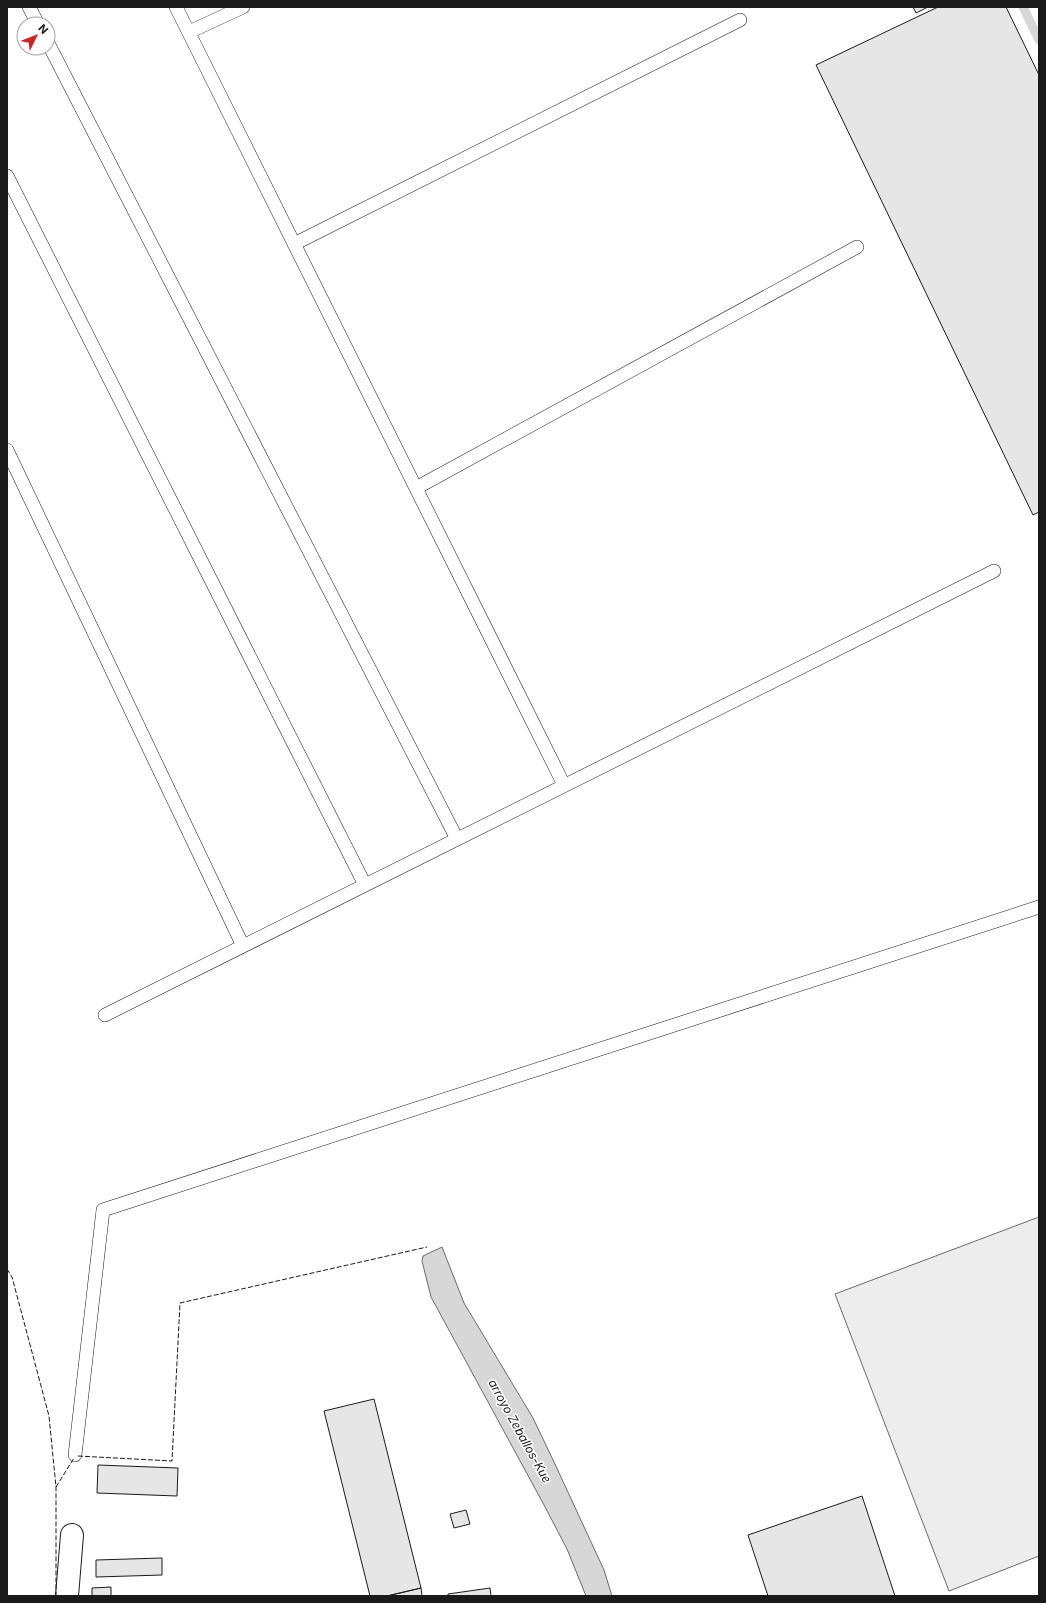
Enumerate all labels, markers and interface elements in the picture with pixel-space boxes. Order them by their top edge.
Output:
north arrow [16,16,56,56]
text: N [35,21,51,37]
water label: arroyo Zeballos-Kue [485,1377,555,1486]

